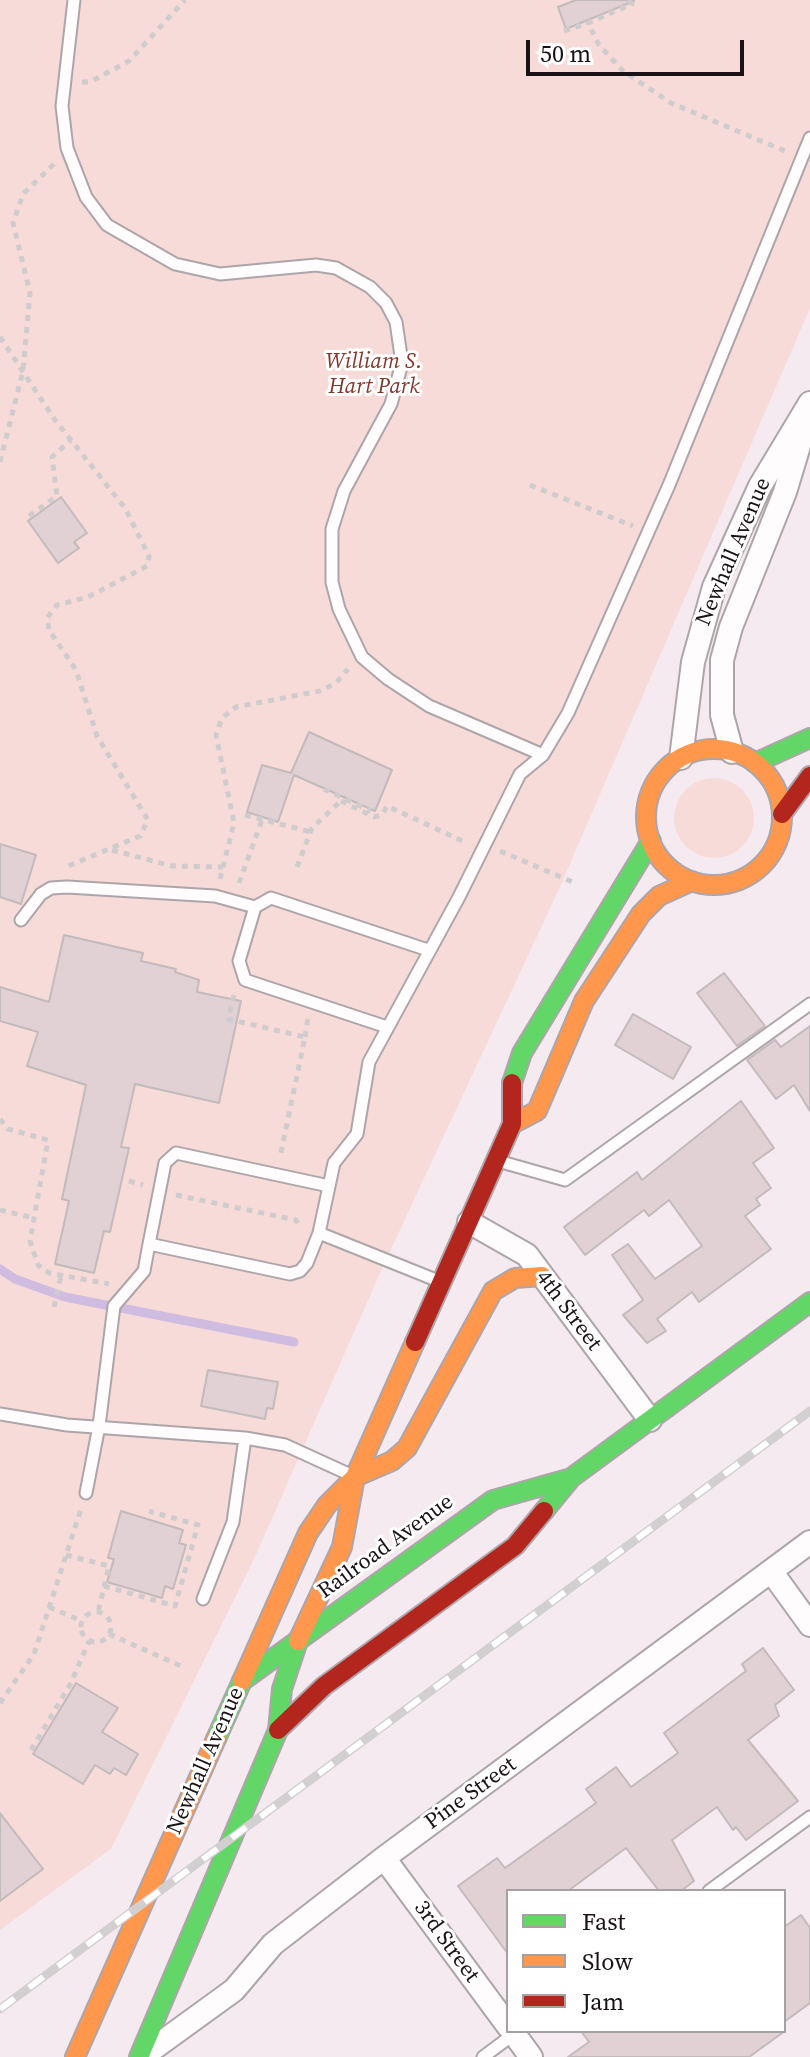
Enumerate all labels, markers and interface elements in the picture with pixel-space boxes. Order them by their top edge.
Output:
scale bar [530,24,748,74]
text: 50 m [540,37,591,70]
park label: William S. Hart Park [326,349,422,400]
street label: Newhall Avenue [691,474,777,630]
street label: 4th Street [529,1266,607,1356]
street label: Railroad Avenue [313,1489,459,1605]
street label: Newhall Avenue [162,1683,250,1839]
street label: Pine Street [420,1752,522,1836]
legend [506,1889,786,2033]
street label: 3rd Street [408,1896,484,1988]
text: Fast [582,1905,625,1938]
text: Slow [582,1945,633,1978]
text: Jam [582,1985,624,2018]

